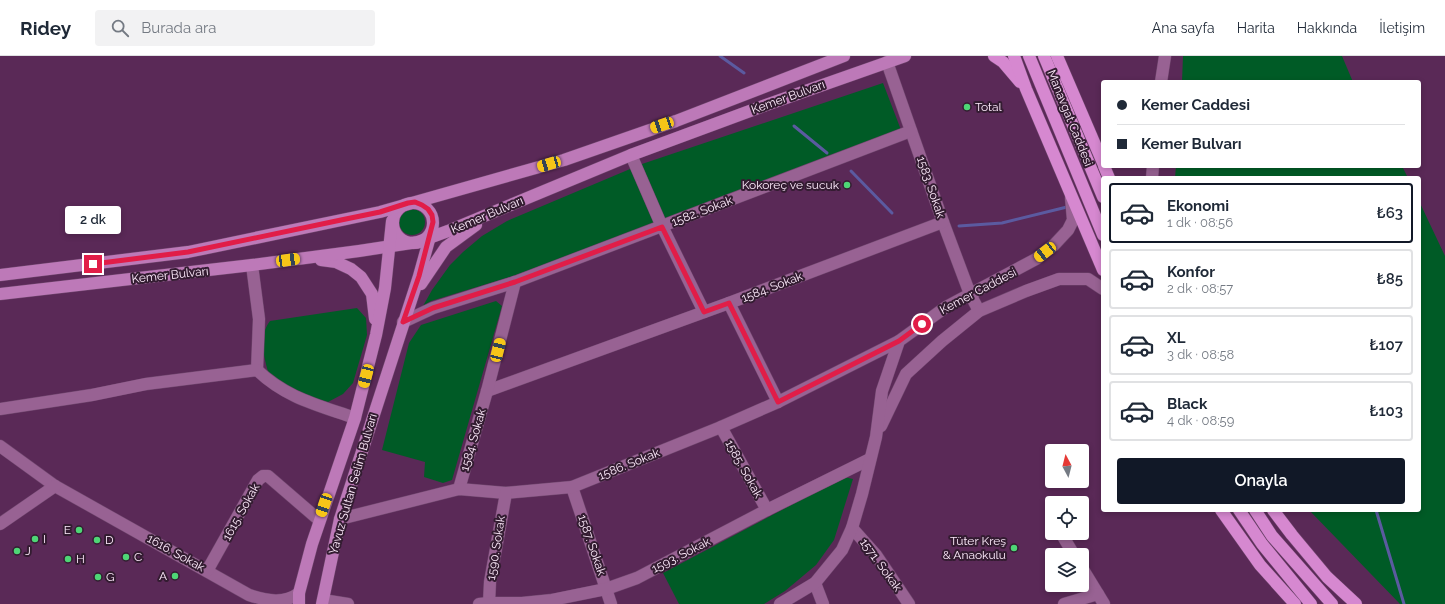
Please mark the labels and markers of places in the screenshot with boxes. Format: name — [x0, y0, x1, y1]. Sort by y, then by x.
place label: Total — [975, 100, 1003, 114]
marker: Total — [962, 102, 972, 112]
place label: Kokoreç ve sucuk — [742, 178, 840, 192]
marker: Kokoreç ve sucuk — [842, 180, 852, 190]
place label: E — [64, 523, 71, 537]
marker: E — [74, 525, 84, 535]
place label: I — [43, 532, 46, 546]
place label: D — [105, 533, 114, 547]
marker: I — [30, 534, 40, 544]
place label: Tüter Kreş & Anaokulu — [943, 534, 1006, 562]
marker: D — [92, 535, 102, 545]
marker: Tüter Kreş & Anaokulu — [1009, 543, 1019, 553]
place label: J — [25, 544, 31, 558]
marker: J — [12, 546, 22, 556]
place label: C — [134, 550, 142, 564]
place label: H — [76, 552, 85, 566]
marker: C — [121, 552, 131, 562]
marker: H — [63, 554, 73, 564]
place label: A — [159, 569, 167, 583]
place label: G — [106, 570, 115, 584]
marker: A — [170, 571, 180, 581]
marker: G — [93, 572, 103, 582]

